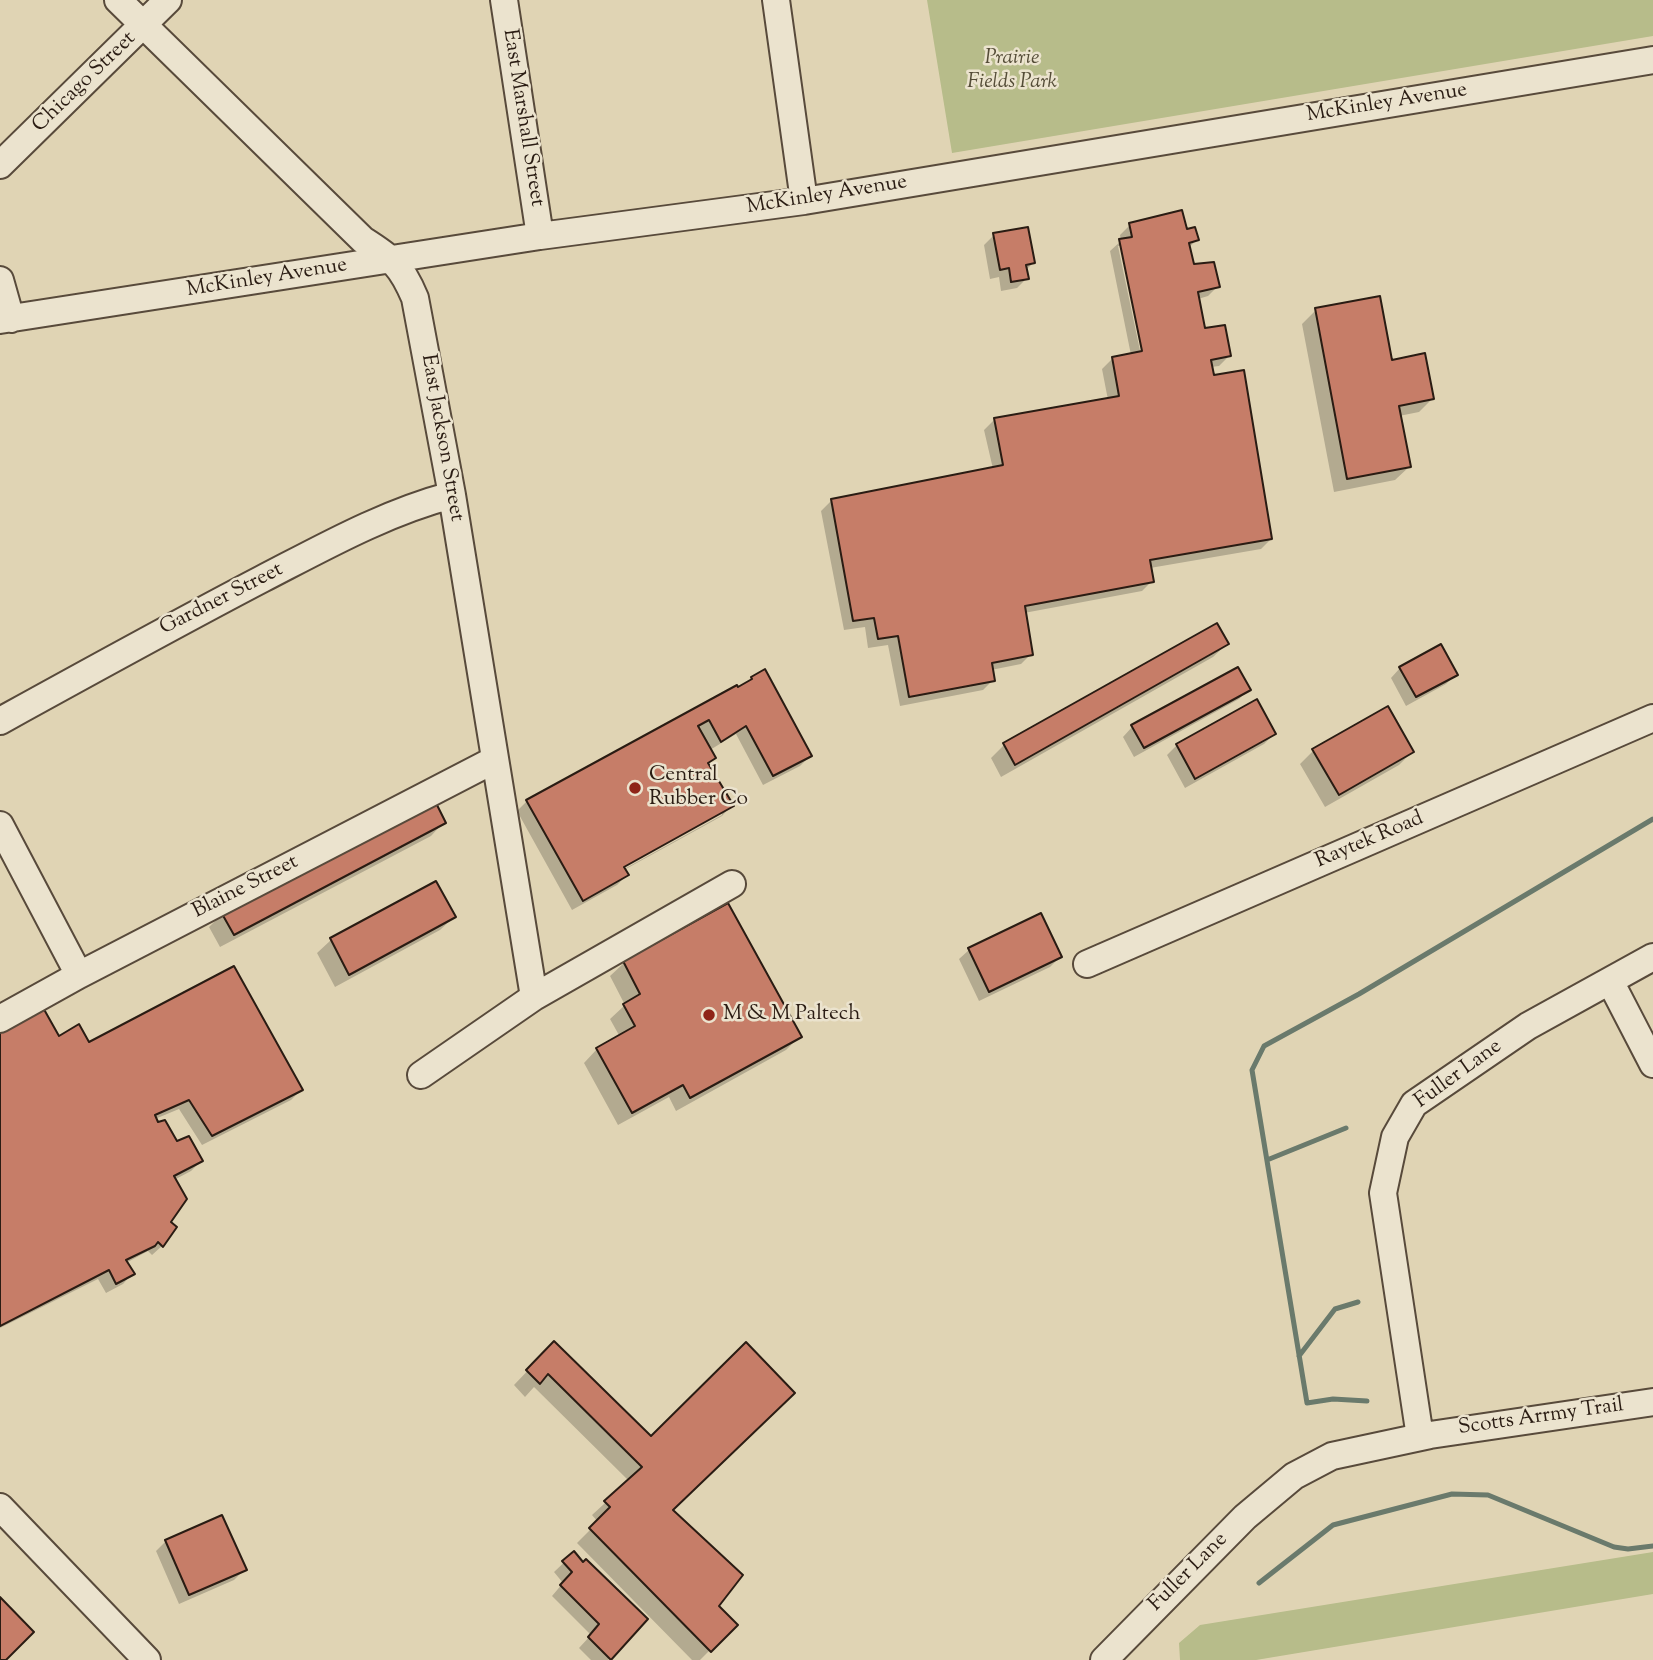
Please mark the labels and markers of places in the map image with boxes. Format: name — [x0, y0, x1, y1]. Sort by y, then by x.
place label: Central Rubber Co — [649, 763, 748, 813]
marker: Central Rubber Co — [627, 780, 643, 796]
place label: M & M Paltech — [723, 1002, 860, 1028]
marker: M & M Paltech — [701, 1007, 717, 1023]

